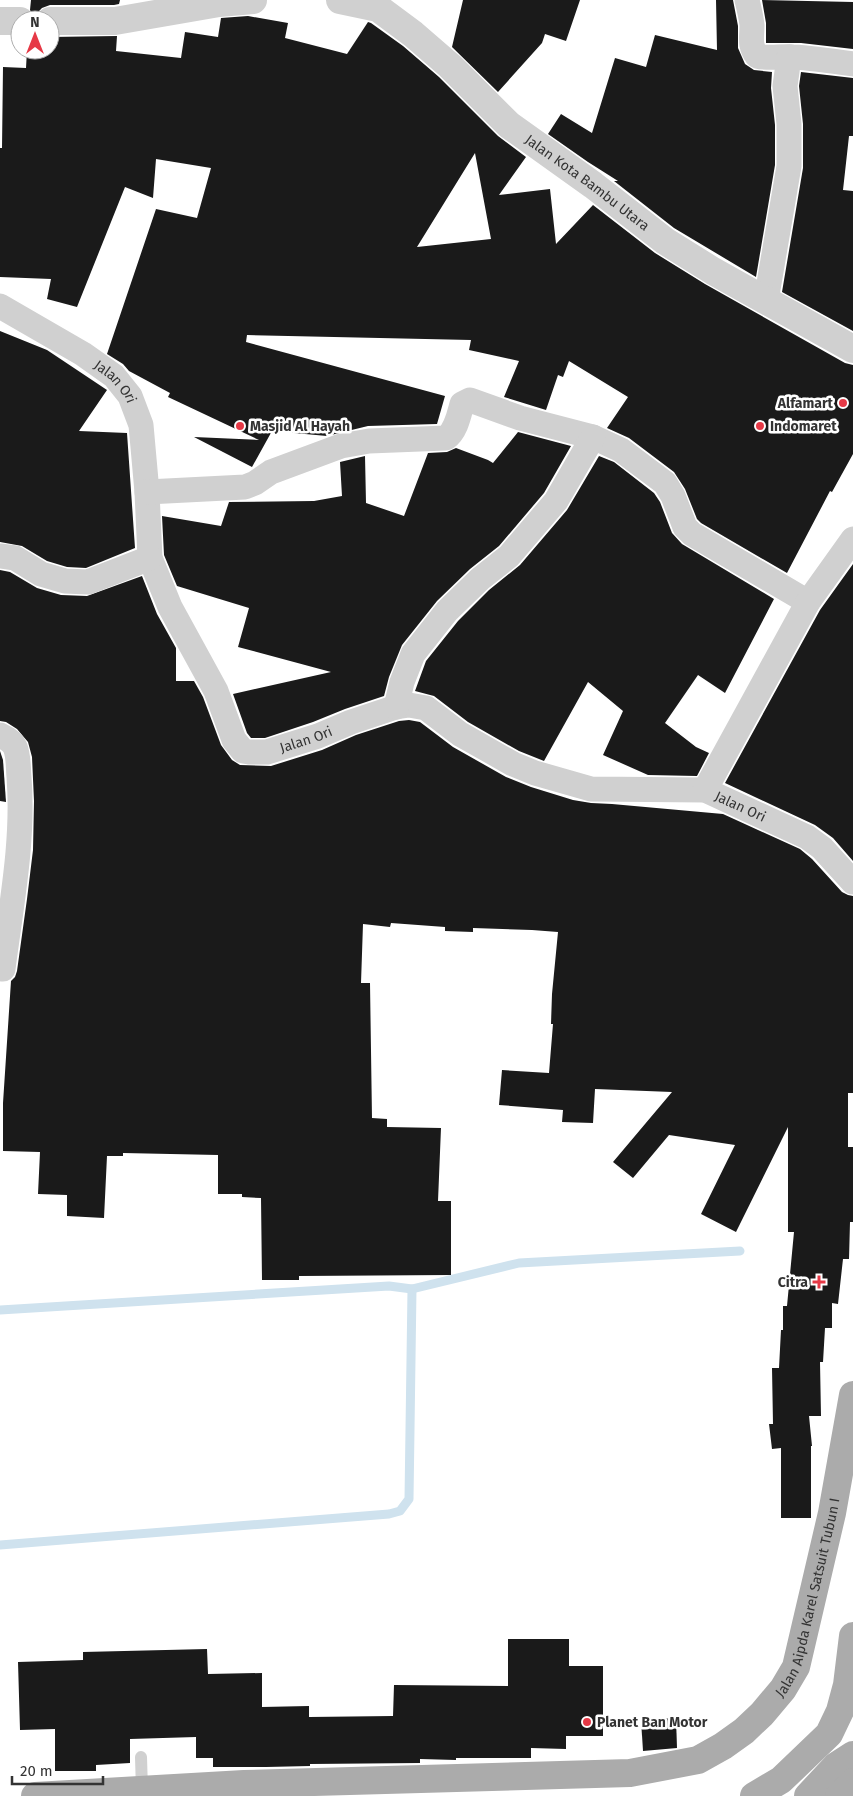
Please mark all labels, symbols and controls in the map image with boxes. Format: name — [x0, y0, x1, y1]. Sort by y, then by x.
north arrow — [10, 10, 60, 60]
text: N — [30, 14, 40, 31]
street label: Jalan Kota Bambu Utara — [522, 131, 653, 235]
street label: Jalan Ori — [91, 357, 140, 405]
place label: Alfamart — [777, 395, 834, 412]
marker: Alfamart — [837, 397, 849, 409]
place label: Masjid Al Hayah — [250, 418, 350, 435]
place label: Indomaret — [770, 418, 837, 435]
marker: Masjid Al Hayah — [234, 420, 246, 432]
marker: Indomaret — [754, 420, 766, 432]
street label: Jalan Ori — [278, 723, 335, 756]
street label: Jalan Ori — [712, 788, 769, 826]
place label: Citra — [778, 1274, 808, 1291]
marker: Citra — [812, 1275, 826, 1289]
street label: Jalan Aipda Karel Satsuit Tubun I — [772, 1497, 844, 1701]
place label: Planet Ban Motor — [597, 1714, 708, 1731]
marker: Planet Ban Motor — [581, 1716, 593, 1728]
scale bar — [12, 1754, 104, 1786]
text: 20 m — [20, 1762, 53, 1780]

